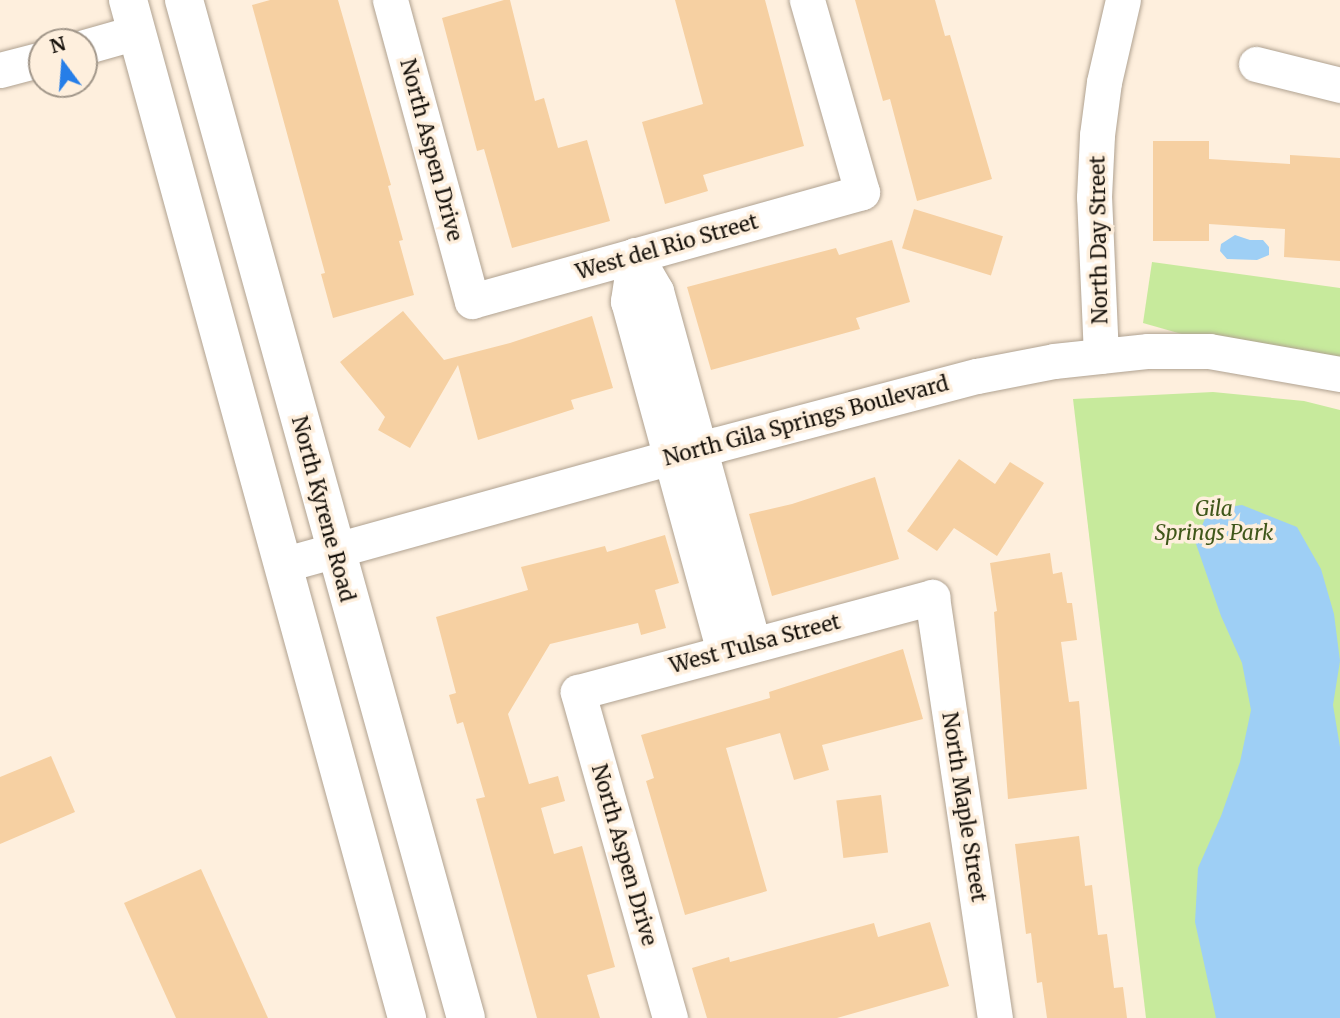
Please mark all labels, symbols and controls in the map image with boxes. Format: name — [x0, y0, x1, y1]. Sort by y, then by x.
north arrow — [28, 28, 98, 98]
text: N — [47, 31, 68, 58]
street label: North Aspen Drive — [395, 56, 467, 244]
street label: North Day Street — [1085, 155, 1113, 325]
street label: West del Rio Street — [573, 209, 761, 285]
street label: North Gila Springs Boulevard — [661, 371, 951, 471]
street label: North Kyrene Road — [286, 413, 360, 605]
park label: Gila Springs Park — [1155, 496, 1273, 546]
street label: West Tulsa Street — [667, 609, 843, 679]
street label: North Maple Street — [937, 710, 991, 904]
street label: North Aspen Drive — [586, 761, 662, 949]

